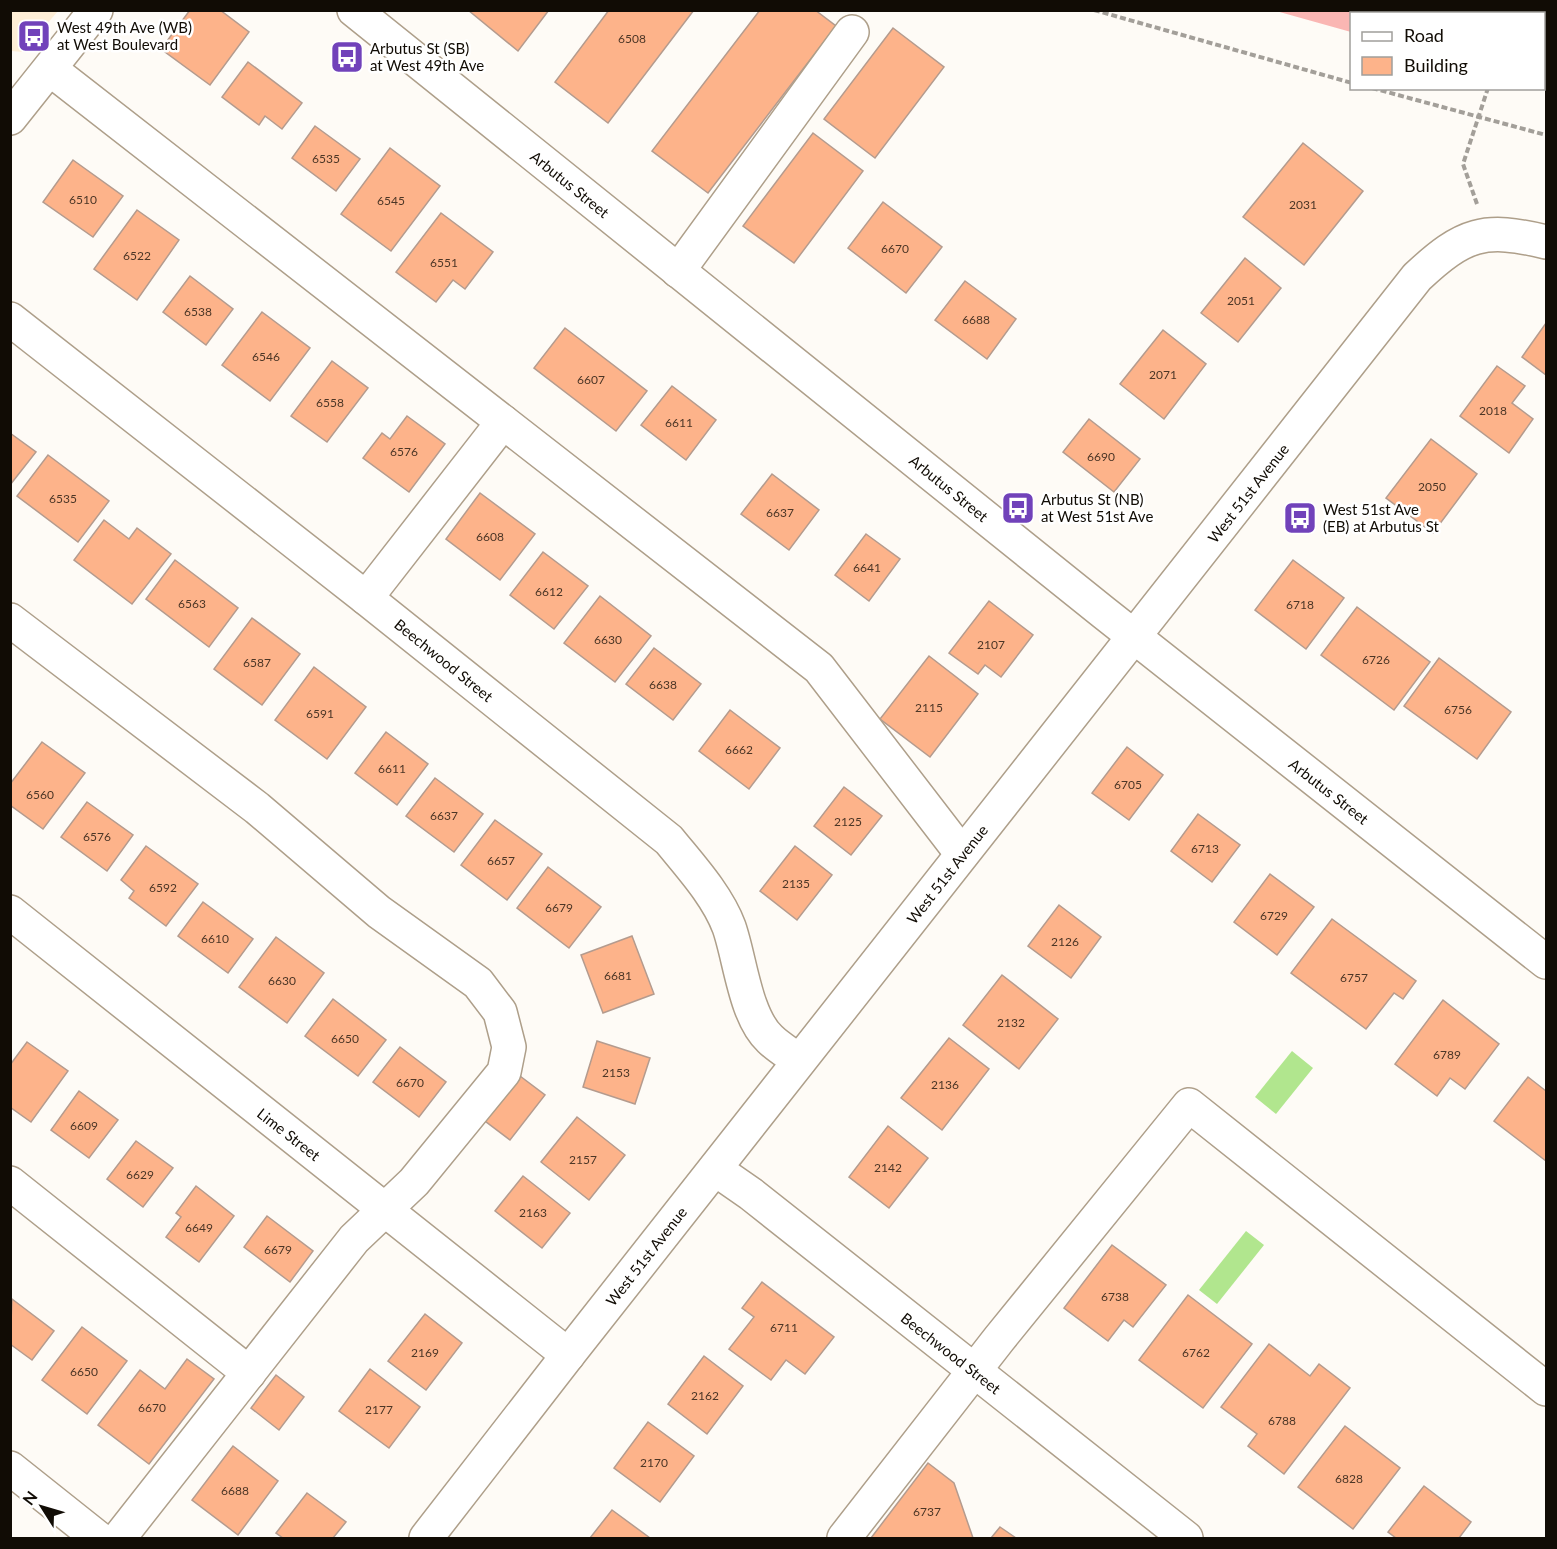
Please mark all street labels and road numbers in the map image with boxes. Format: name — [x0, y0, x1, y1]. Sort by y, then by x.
street label: Arbutus Street — [527, 147, 613, 222]
street label: West 51st Avenue — [1204, 440, 1292, 546]
street label: Arbutus Street — [906, 451, 992, 526]
street label: Beechwood Street — [391, 615, 497, 706]
street label: Arbutus Street — [1286, 754, 1373, 828]
street label: West 51st Avenue — [903, 821, 991, 927]
street label: Lime Street — [254, 1104, 325, 1165]
street label: West 51st Avenue — [602, 1203, 690, 1309]
street label: Beechwood Street — [898, 1309, 1005, 1398]

